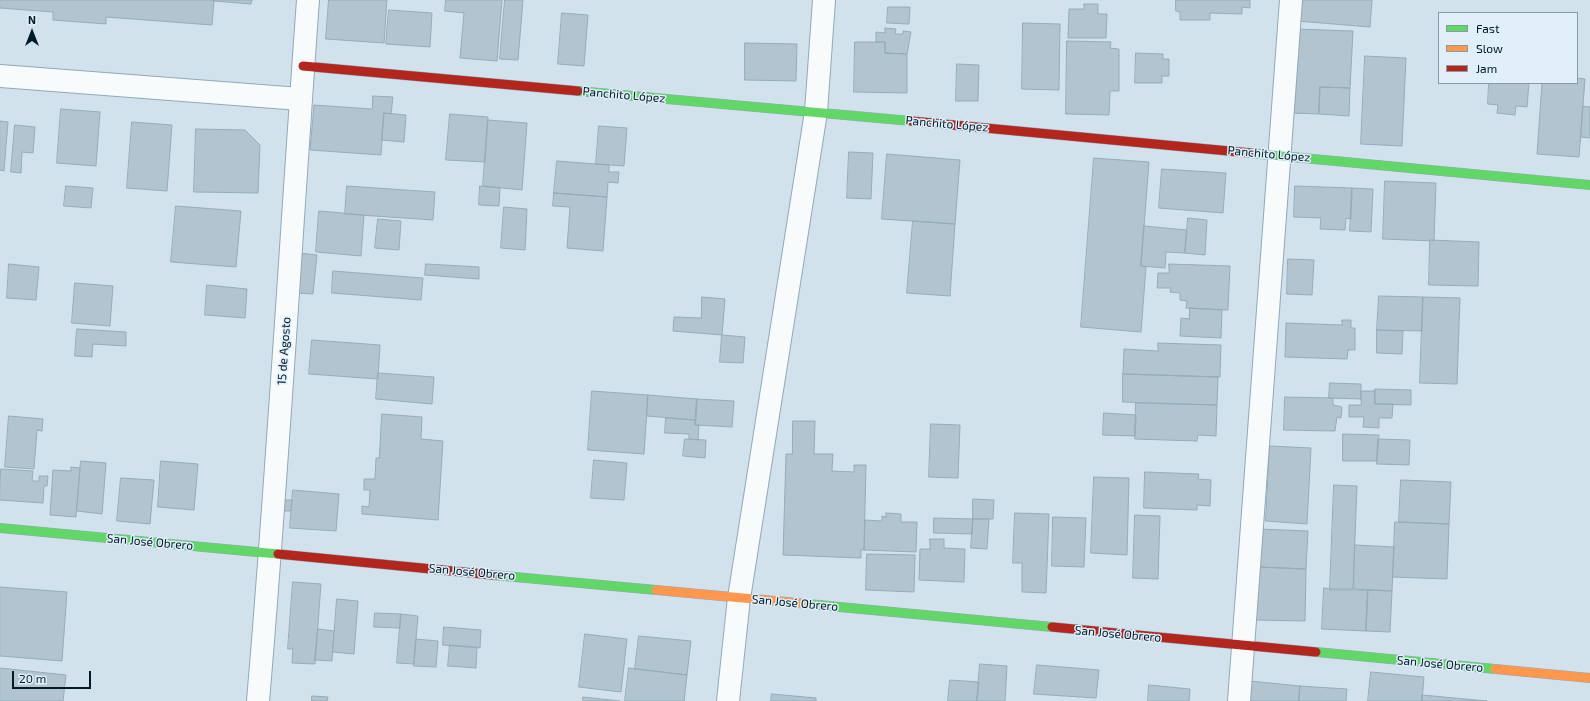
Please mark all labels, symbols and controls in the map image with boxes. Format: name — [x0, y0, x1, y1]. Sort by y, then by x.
north arrow — [12, 12, 52, 52]
legend — [1438, 12, 1578, 84]
text: N — [28, 13, 36, 26]
text: Fast — [1476, 21, 1499, 35]
text: Slow — [1476, 41, 1503, 55]
text: Jam — [1476, 61, 1497, 75]
street label: Panchito López — [582, 84, 666, 106]
street label: Panchito López — [905, 113, 989, 135]
street label: Panchito López — [1227, 143, 1311, 165]
street label: 15 de Agosto — [274, 316, 294, 386]
street label: San José Obrero — [106, 531, 194, 553]
street label: San José Obrero — [428, 561, 516, 583]
street label: San José Obrero — [751, 592, 839, 614]
street label: San José Obrero — [1074, 623, 1162, 645]
street label: San José Obrero — [1396, 653, 1484, 675]
scale bar — [14, 663, 93, 689]
text: 20 m — [19, 671, 46, 685]

